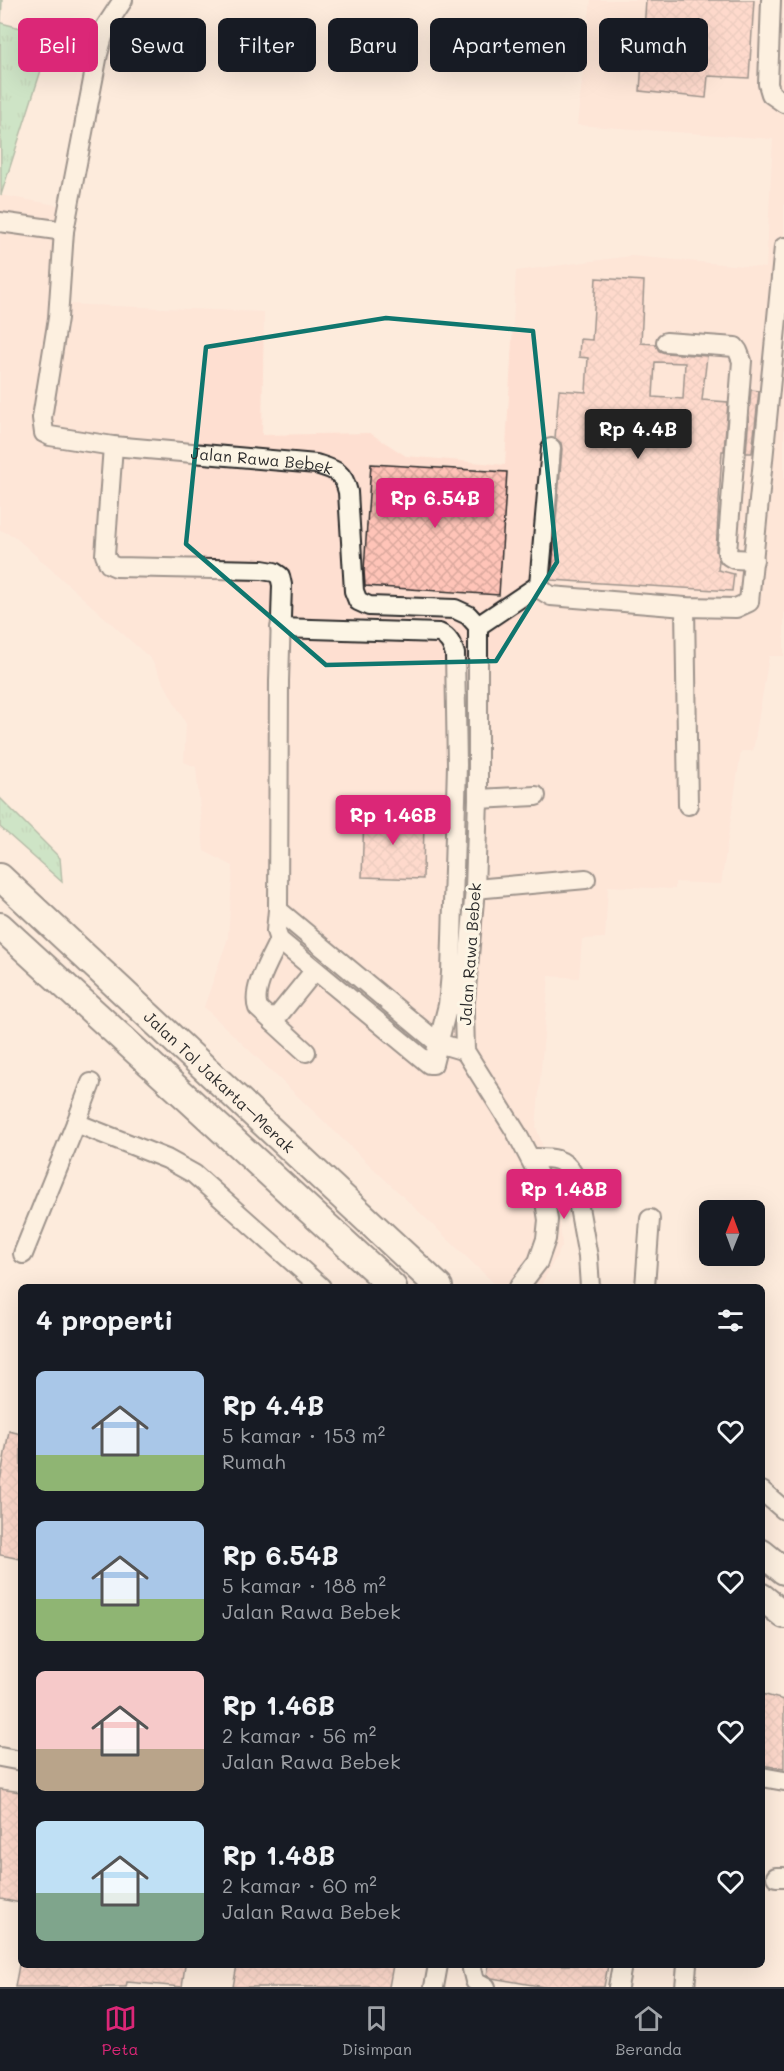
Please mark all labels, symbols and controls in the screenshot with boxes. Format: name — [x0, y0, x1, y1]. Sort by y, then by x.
chip: Beli — [18, 18, 98, 72]
chip: Sewa — [110, 18, 206, 72]
chip: Filter — [218, 18, 316, 72]
chip: Baru — [328, 18, 418, 72]
chip: Apartemen — [430, 18, 587, 72]
chip: Rumah — [599, 18, 708, 72]
pin: Rp 4.4B — [583, 409, 693, 460]
text: Rp 4.4B — [599, 415, 677, 441]
street label: Jalan Rawa Bebek — [190, 442, 336, 479]
pin: Rp 6.54B — [373, 478, 497, 529]
text: Rp 6.54B — [390, 484, 480, 510]
pin: Rp 1.46B — [331, 795, 455, 846]
text: Rp 1.46B — [350, 801, 436, 827]
street label: Jalan Rawa Bebek — [454, 882, 485, 1026]
street label: Jalan Tol Jakarta–Merak — [140, 1006, 299, 1157]
pin: Rp 1.48B — [502, 1169, 626, 1220]
text: Rp 1.48B — [520, 1175, 608, 1201]
north arrow — [699, 1200, 765, 1266]
map controls — [699, 1200, 765, 1266]
text: 4 properti — [36, 1303, 173, 1337]
icon: filters — [714, 1304, 747, 1337]
text: Rp 4.4B — [222, 1388, 324, 1422]
icon: home — [84, 1395, 156, 1467]
icon: heart — [714, 1415, 747, 1448]
text: 5 kamar · 153 m² — [222, 1422, 385, 1448]
text: Rumah — [222, 1448, 285, 1474]
text: Rp 6.54B — [222, 1538, 339, 1572]
icon: home — [84, 1545, 156, 1617]
icon: heart — [714, 1565, 747, 1598]
text: 5 kamar · 188 m² — [222, 1572, 386, 1598]
text: Jalan Rawa Bebek — [222, 1598, 401, 1624]
text: Rp 1.46B — [222, 1688, 335, 1722]
icon: home — [84, 1695, 156, 1767]
icon: heart — [714, 1715, 747, 1748]
text: 2 kamar · 56 m² — [222, 1722, 376, 1748]
text: Jalan Rawa Bebek — [222, 1748, 401, 1774]
text: Rp 1.48B — [222, 1838, 335, 1872]
icon: home — [84, 1845, 156, 1917]
icon: heart — [714, 1865, 747, 1898]
text: 2 kamar · 60 m² — [222, 1872, 377, 1898]
text: Jalan Rawa Bebek — [222, 1898, 401, 1924]
tab: Peta — [102, 2002, 138, 2059]
tab: Disimpan — [342, 2002, 412, 2059]
tab: Beranda — [615, 2002, 682, 2059]

